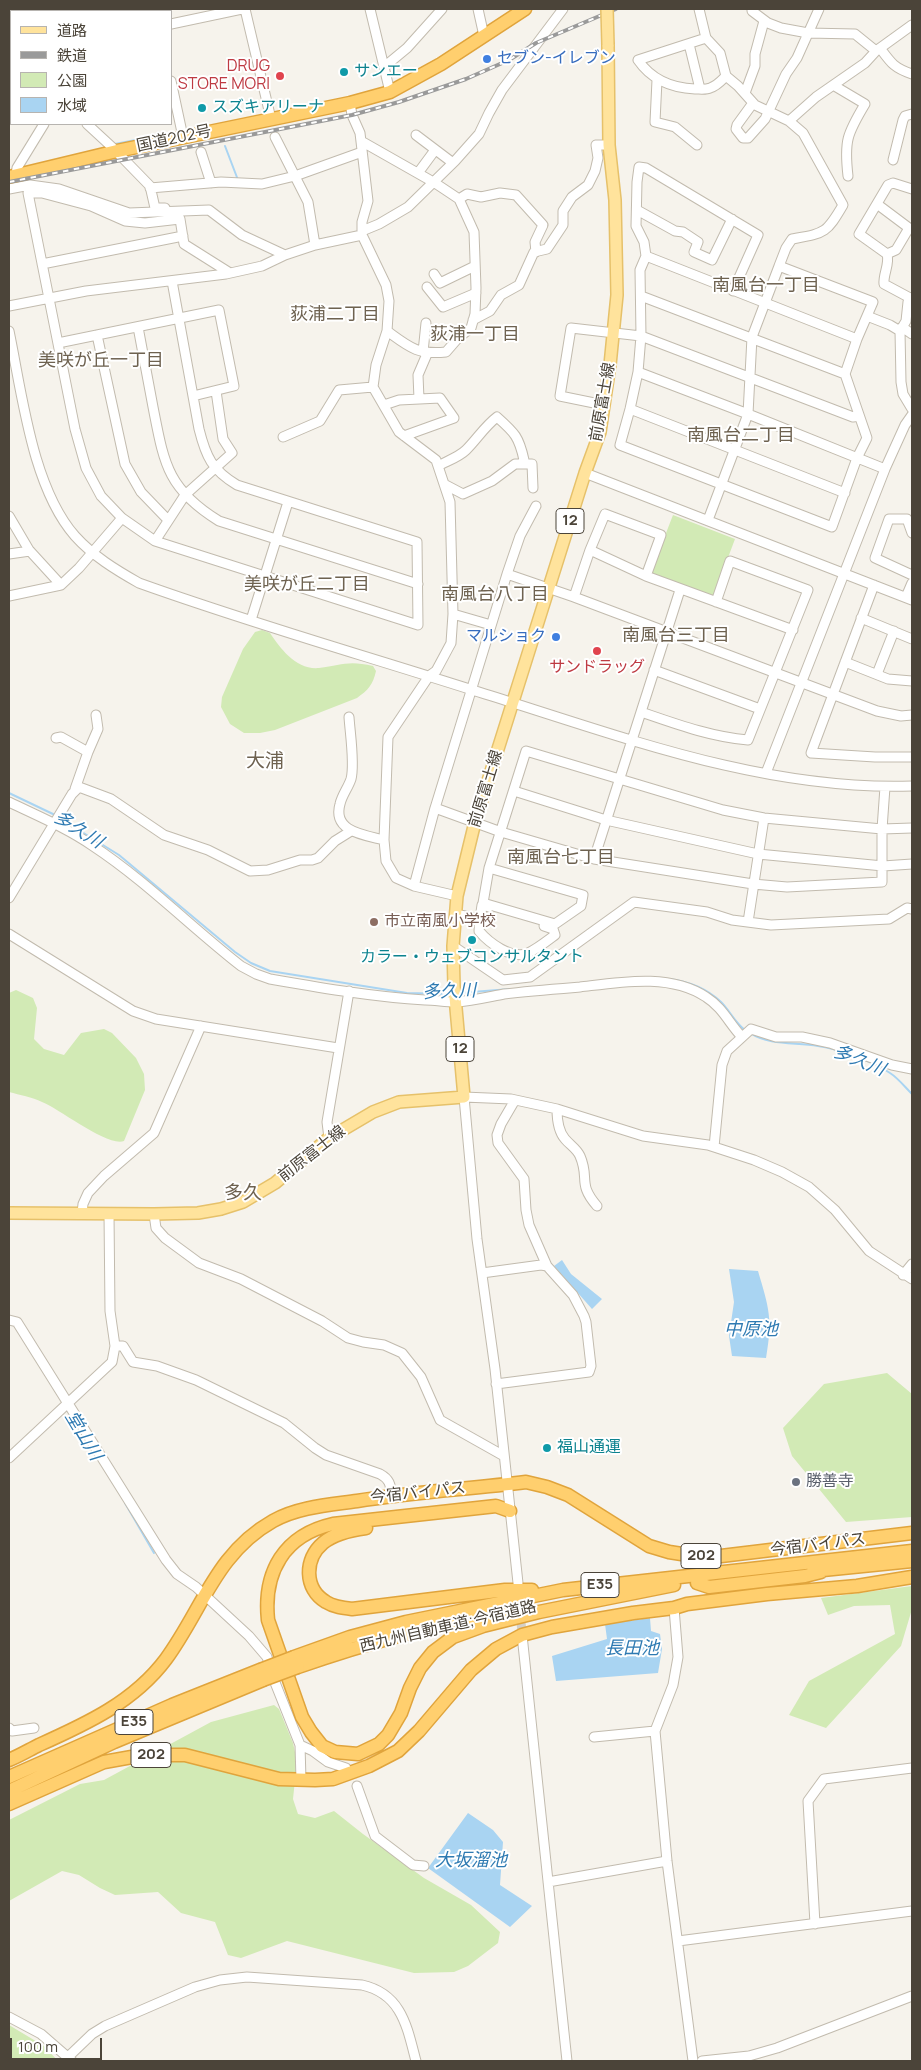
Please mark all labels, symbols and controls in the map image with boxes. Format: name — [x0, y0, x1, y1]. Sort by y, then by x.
legend — [10, 10, 172, 125]
text: 道路 — [57, 20, 87, 41]
text: 鉄道 — [57, 45, 87, 66]
place label: セブン-イレブン — [497, 49, 616, 69]
marker: セブン-イレブン — [481, 53, 493, 65]
place label: DRUG STORE MORI — [178, 57, 270, 95]
place label: サンエー — [354, 62, 418, 82]
marker: サンエー — [338, 66, 350, 78]
text: 公園 — [57, 70, 87, 91]
marker: DRUG STORE MORI — [274, 70, 286, 82]
text: 水域 — [57, 95, 87, 116]
place label: スズキアリーナ — [212, 98, 324, 118]
marker: スズキアリーナ — [196, 102, 208, 114]
street label: 国道202号 — [135, 122, 213, 156]
district label: 南風台一丁目 — [712, 275, 820, 297]
district label: 荻浦二丁目 — [290, 304, 380, 326]
district label: 荻浦一丁目 — [430, 324, 520, 346]
district label: 美咲が丘一丁目 — [38, 350, 164, 372]
street label: 前原富士線 — [587, 361, 619, 443]
district label: 南風台二丁目 — [687, 425, 795, 447]
road number: 12 — [556, 508, 584, 534]
district label: 美咲が丘二丁目 — [244, 574, 370, 596]
district label: 南風台八丁目 — [441, 584, 549, 606]
district label: 南風台三丁目 — [622, 625, 730, 647]
place label: マルショク — [466, 627, 546, 647]
marker: マルショク — [550, 631, 562, 643]
marker: サンドラッグ — [591, 645, 603, 657]
place label: サンドラッグ — [549, 658, 645, 678]
street label: 前原富士線 — [465, 748, 507, 830]
district label: 大浦 — [246, 751, 284, 773]
water label: 多久川 — [49, 807, 107, 853]
district label: 南風台七丁目 — [507, 847, 615, 869]
place label: 市立南風小学校 — [384, 912, 496, 932]
marker: 市立南風小学校 — [368, 916, 380, 928]
marker: カラー・ウェブコンサルタント — [466, 934, 478, 946]
place label: カラー・ウェブコンサルタント — [360, 948, 584, 968]
water label: 多久川 — [422, 980, 476, 1004]
road number: 12 — [446, 1036, 474, 1062]
water label: 多久川 — [830, 1041, 888, 1081]
street label: 前原富士線 — [275, 1122, 349, 1186]
district label: 多久 — [224, 1183, 262, 1205]
water label: 中原池 — [724, 1319, 778, 1341]
water label: 堂山川 — [60, 1407, 106, 1465]
place label: 福山通運 — [557, 1438, 621, 1458]
marker: 福山通運 — [541, 1442, 553, 1454]
place label: 勝善寺 — [806, 1472, 854, 1492]
marker: 勝善寺 — [790, 1476, 802, 1488]
street label: 今宿バイパス — [369, 1478, 467, 1508]
street label: 今宿バイパス — [769, 1530, 867, 1560]
road number: 202 — [681, 1544, 721, 1568]
road number: E35 — [581, 1572, 619, 1598]
street label: 西九州自動車道;今宿道路 — [358, 1597, 538, 1657]
water label: 長田池 — [605, 1638, 659, 1660]
road number: E35 — [115, 1710, 153, 1734]
road number: 202 — [131, 1742, 171, 1768]
water label: 大坂溜池 — [435, 1850, 507, 1872]
scale bar — [12, 2028, 105, 2060]
text: 100 m — [18, 2036, 58, 2057]

